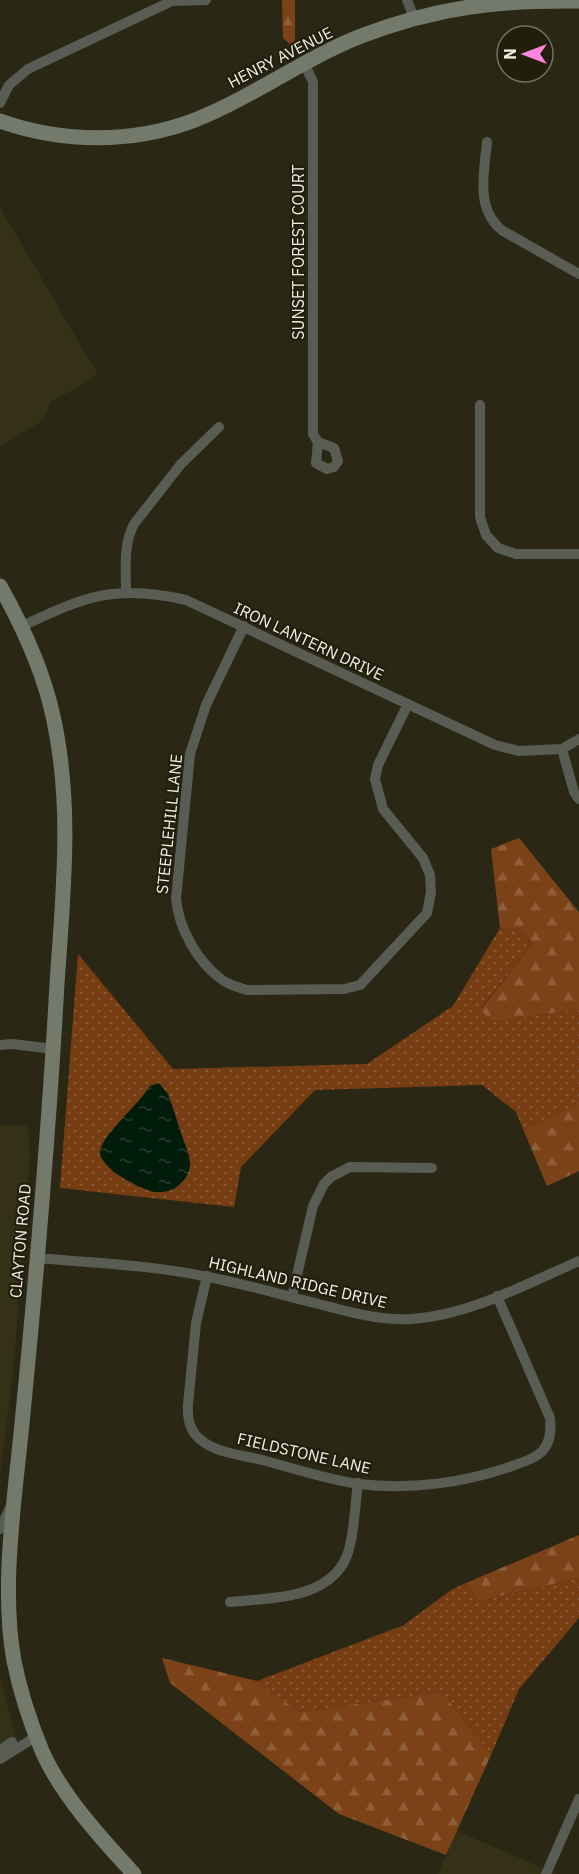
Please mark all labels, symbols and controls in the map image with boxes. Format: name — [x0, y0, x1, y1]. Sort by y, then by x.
street label: HENRY AVENUE — [224, 22, 336, 92]
north arrow — [495, 24, 555, 84]
text: N — [500, 48, 520, 60]
street label: SUNSET FOREST COURT — [288, 164, 308, 340]
street label: IRON LANTERN DRIVE — [231, 597, 387, 685]
street label: STEEPLEHILL LANE — [152, 753, 186, 895]
street label: CLAYTON ROAD — [5, 1183, 35, 1299]
street label: HIGHLAND RIDGE DRIVE — [207, 1252, 389, 1312]
street label: FIELDSTONE LANE — [235, 1428, 373, 1478]

